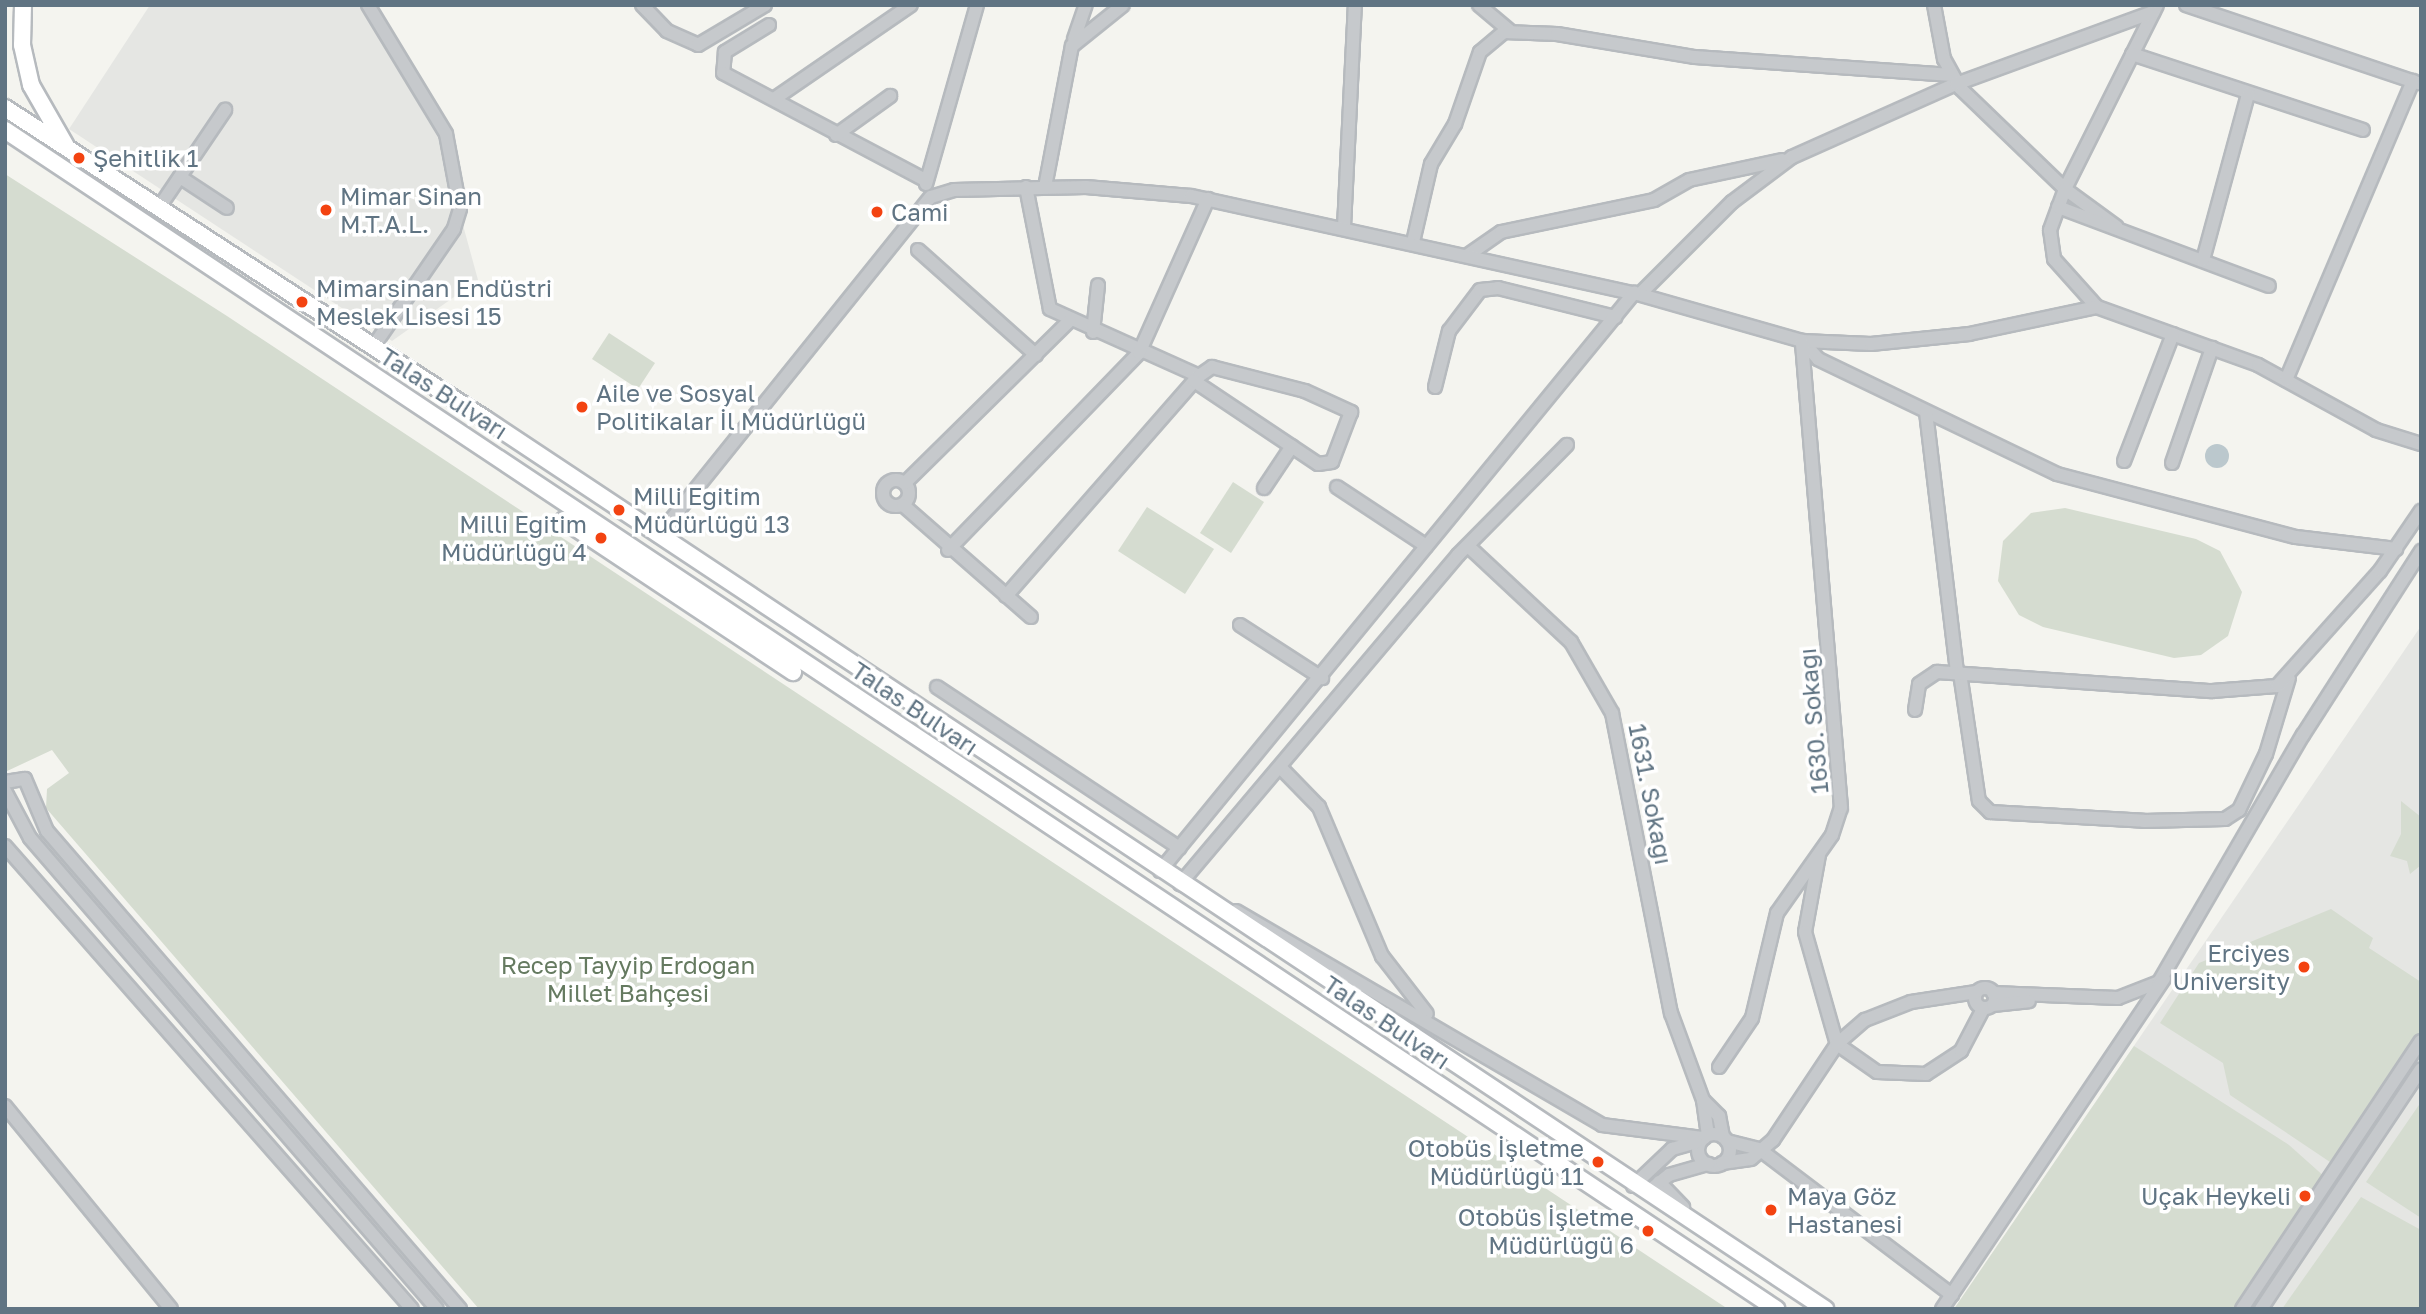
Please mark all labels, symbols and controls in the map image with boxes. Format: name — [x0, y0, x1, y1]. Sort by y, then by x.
place label: Şehitlik 1 — [93, 144, 198, 172]
marker: Şehitlik 1 — [71, 150, 87, 166]
place label: Mimar Sinan M.T.A.L. — [340, 182, 482, 238]
place label: Cami — [891, 198, 949, 226]
marker: Mimar Sinan M.T.A.L. — [318, 202, 334, 218]
marker: Cami — [869, 204, 885, 220]
place label: Mimarsinan Endüstri Meslek Lisesi 15 — [316, 274, 552, 330]
marker: Mimarsinan Endüstri Meslek Lisesi 15 — [294, 294, 310, 310]
street label: Talas Bulvarı — [375, 341, 513, 445]
place label: Aile ve Sosyal Politikalar İl Müdürlüğü — [596, 379, 866, 435]
marker: Aile ve Sosyal Politikalar İl Müdürlüğü — [574, 399, 590, 415]
place label: Milli Eğitim Müdürlüğü 13 — [633, 482, 790, 538]
marker: Milli Eğitim Müdürlüğü 13 — [611, 502, 627, 518]
place label: Milli Eğitim Müdürlüğü 4 — [441, 510, 587, 566]
marker: Milli Eğitim Müdürlüğü 4 — [593, 530, 609, 546]
street label: 1630. Sokağı — [1792, 647, 1834, 795]
street label: Talas Bulvarı — [846, 655, 984, 761]
street label: 1631. Sokağı — [1623, 721, 1679, 867]
place label: Erciyes University — [2172, 939, 2290, 995]
park label: Recep Tayyip Erdoğan Millet Bahçesi — [501, 951, 755, 1007]
marker: Erciyes University — [2296, 959, 2312, 975]
street label: Talas Bulvarı — [1318, 969, 1456, 1075]
place label: Otobüs İşletme Müdürlüğü 11 — [1408, 1134, 1584, 1190]
marker: Otobüs İşletme Müdürlüğü 11 — [1590, 1154, 1606, 1170]
place label: Maya Göz Hastanesi — [1787, 1182, 1903, 1238]
place label: Uçak Heykeli — [2141, 1182, 2291, 1210]
marker: Uçak Heykeli — [2297, 1188, 2313, 1204]
marker: Maya Göz Hastanesi — [1761, 1200, 1781, 1220]
place label: Otobüs İşletme Müdürlüğü 6 — [1458, 1203, 1634, 1259]
marker: Otobüs İşletme Müdürlüğü 6 — [1640, 1223, 1656, 1239]

